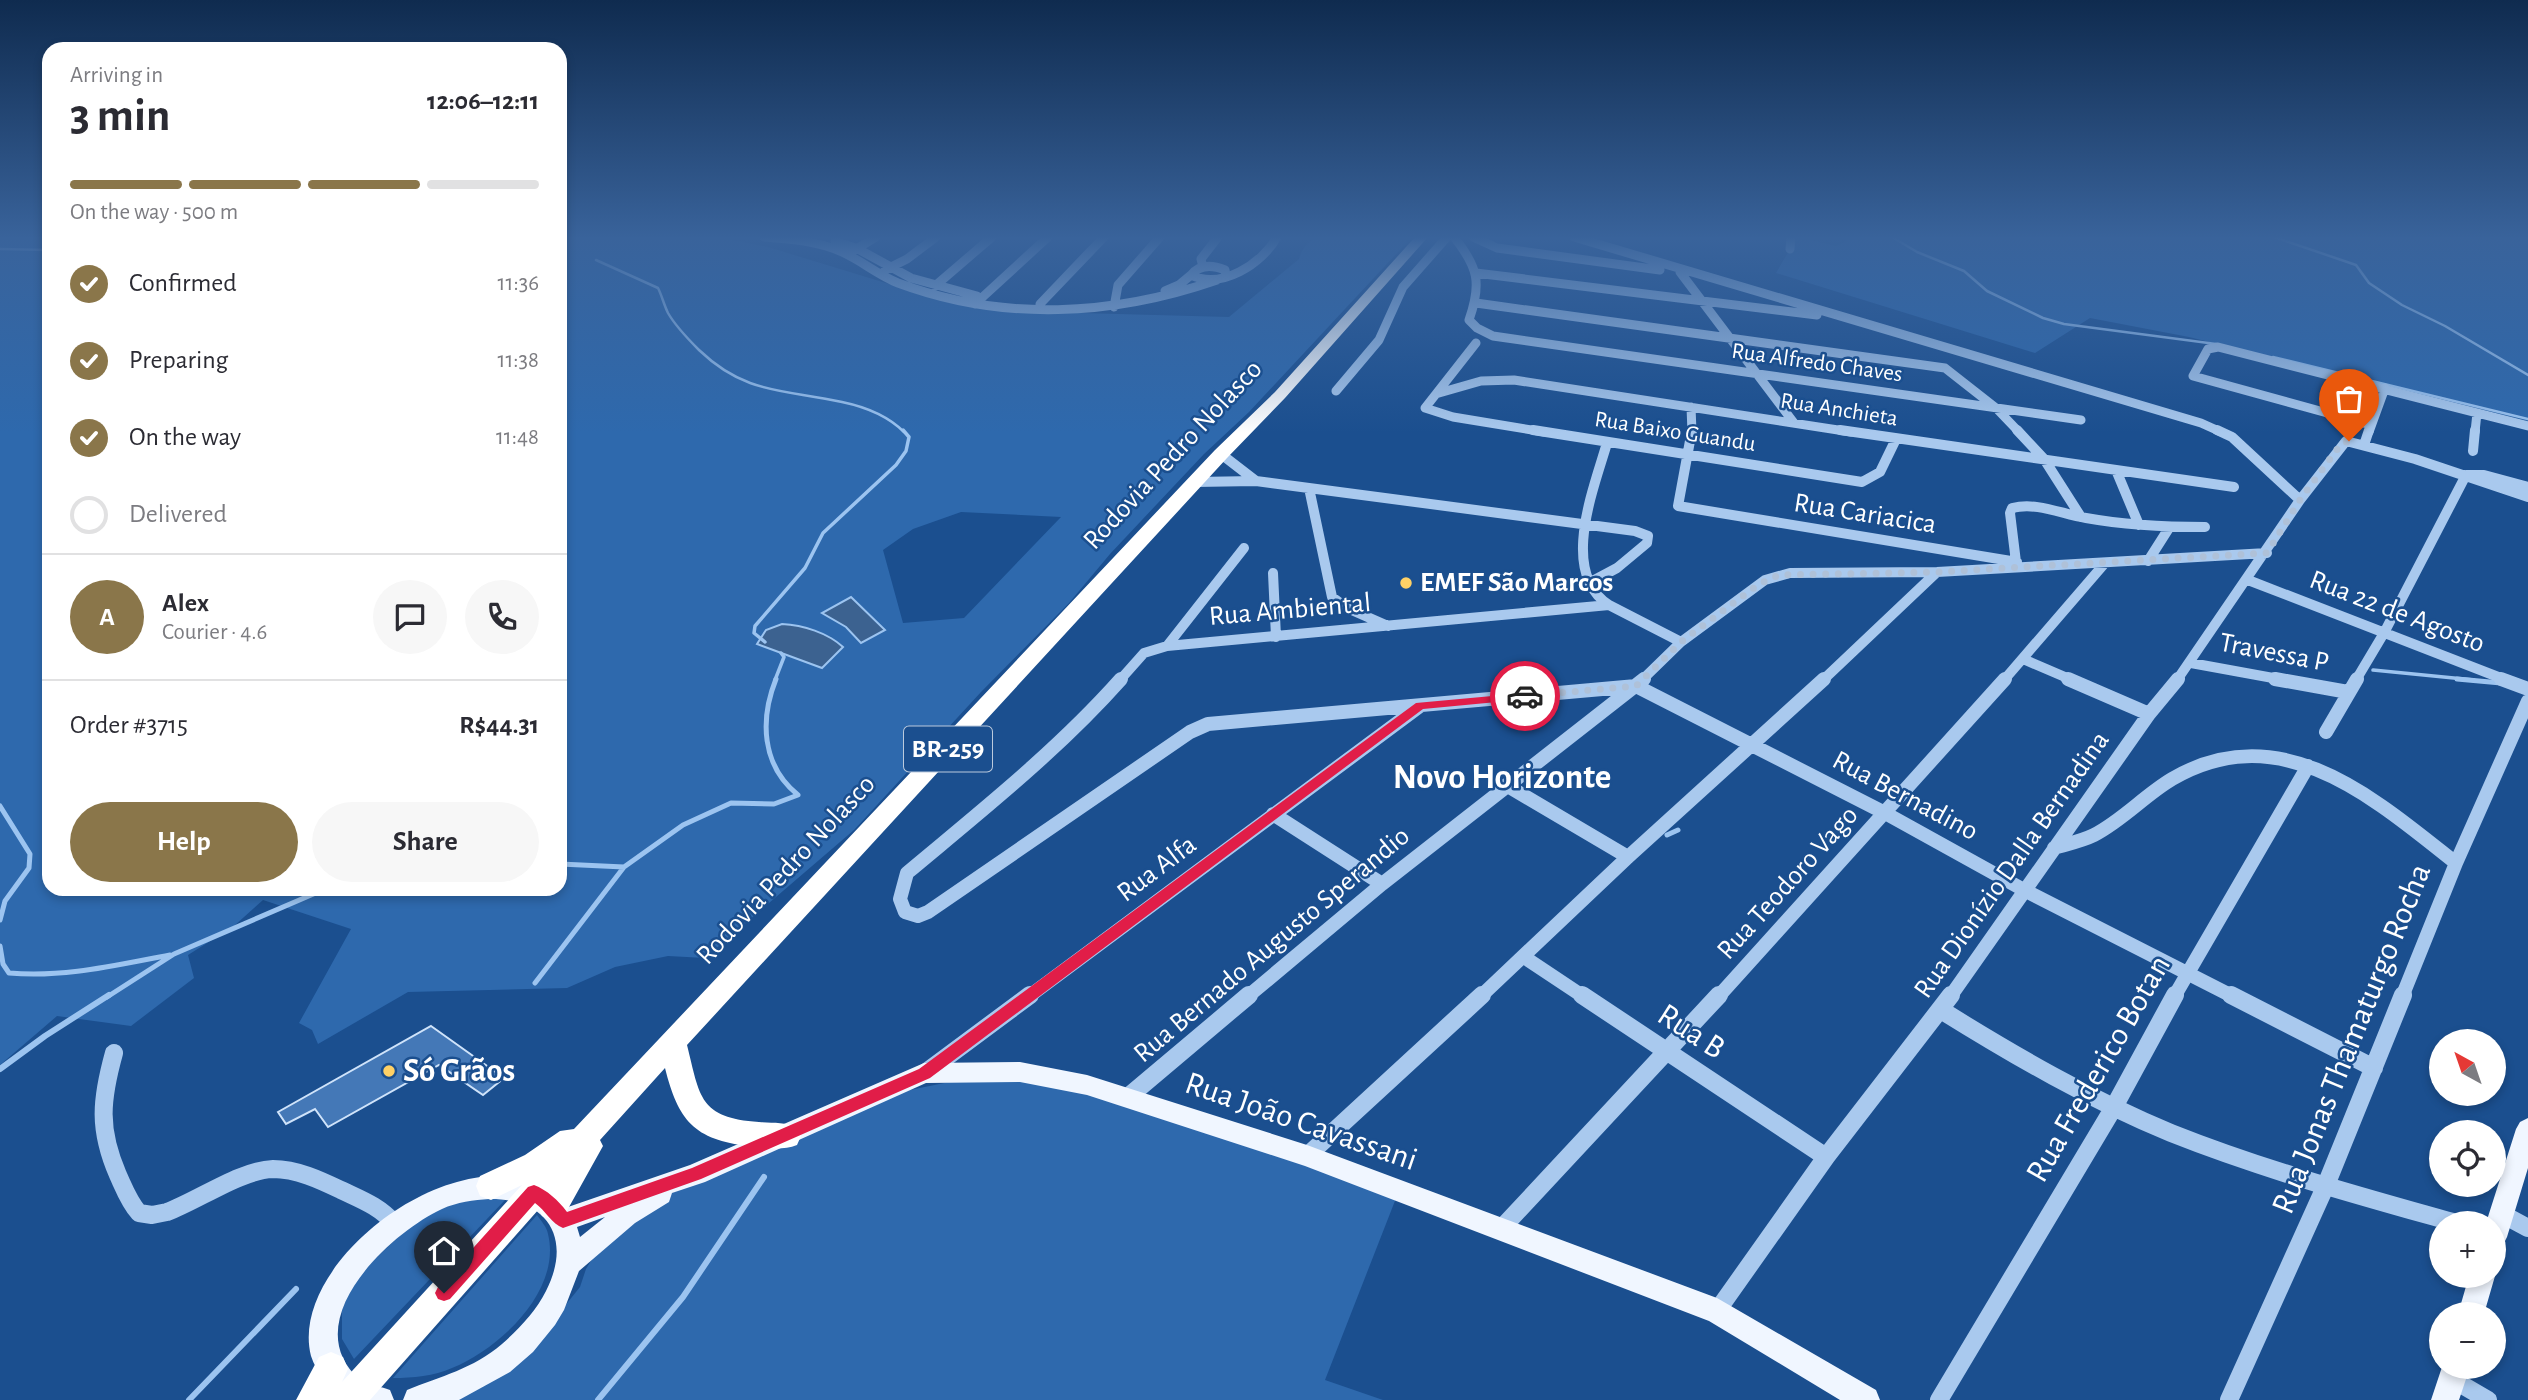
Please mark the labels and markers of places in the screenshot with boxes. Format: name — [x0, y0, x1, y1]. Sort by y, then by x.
pin — [2319, 369, 2379, 441]
place label: EMEF São Marcos — [1420, 569, 1613, 597]
marker: EMEF São Marcos — [1398, 575, 1414, 591]
place label: Só Grãos — [403, 1055, 515, 1088]
marker: Só Grãos — [381, 1063, 397, 1079]
pin — [414, 1221, 474, 1293]

